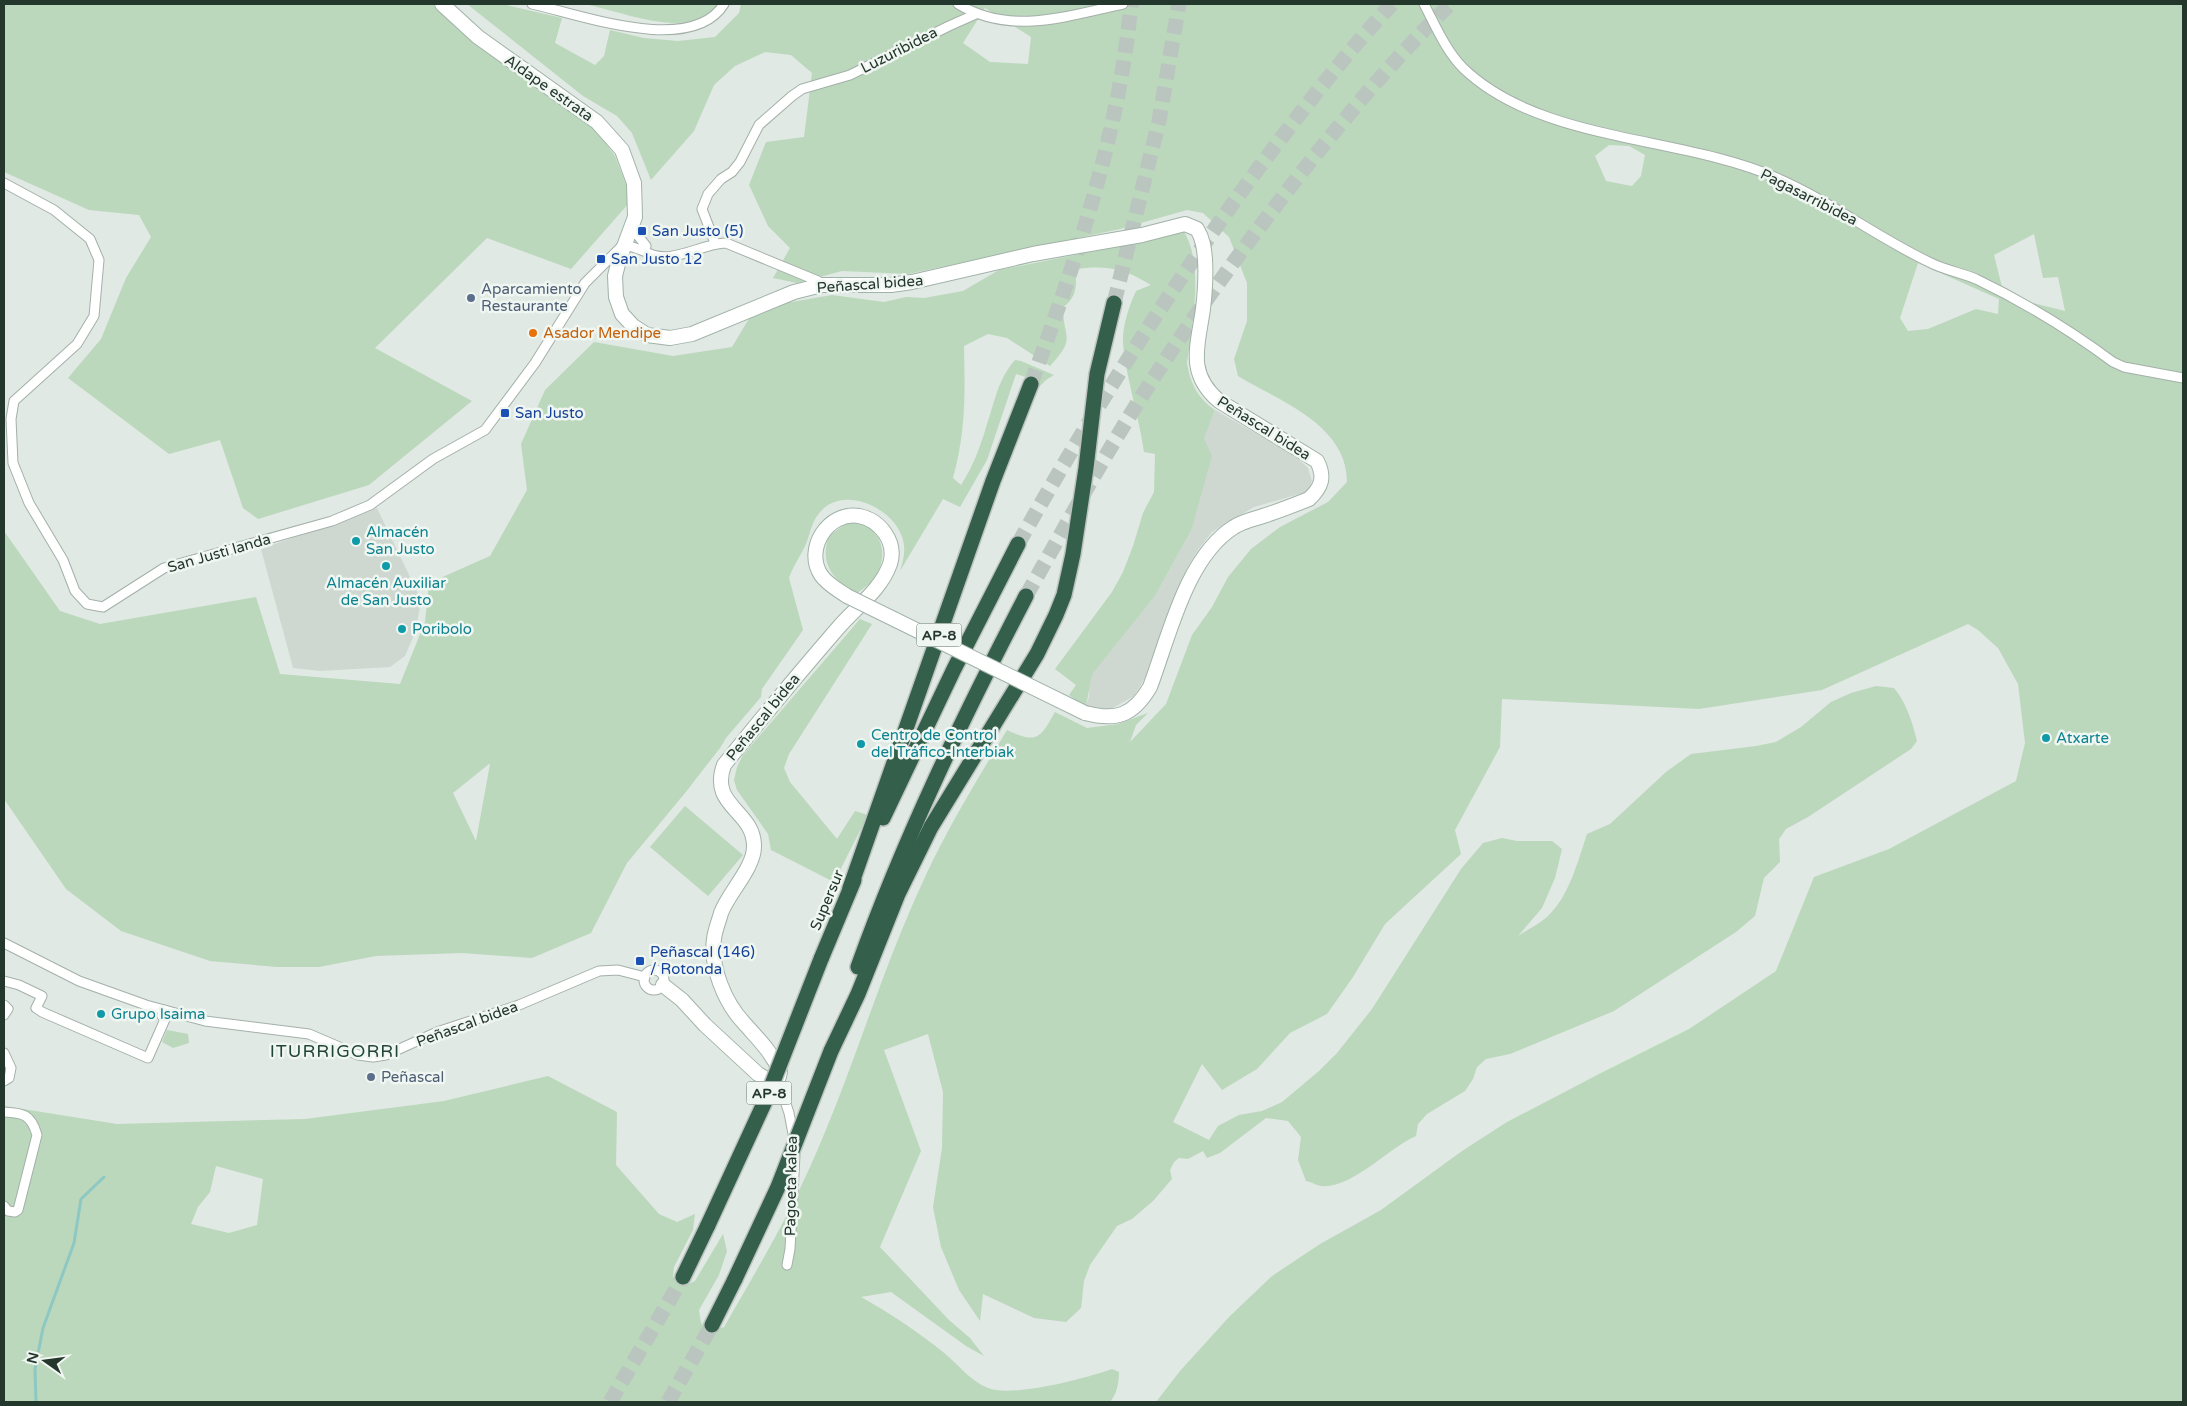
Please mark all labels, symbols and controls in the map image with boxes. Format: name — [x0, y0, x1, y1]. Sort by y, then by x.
street label: Luzuribidea — [858, 23, 940, 77]
street label: Aldape estrata — [501, 51, 597, 125]
street label: Pagasarribidea — [1757, 165, 1861, 229]
place label: San Justo (5) — [652, 222, 743, 240]
marker: San Justo (5) — [636, 225, 648, 237]
place label: San Justo 12 — [611, 250, 702, 268]
marker: San Justo 12 — [595, 253, 607, 265]
street label: Peñascal bidea — [816, 271, 924, 297]
place label: Aparcamiento Restaurante — [481, 280, 582, 315]
marker: Aparcamiento Restaurante — [465, 292, 477, 304]
place label: Asador Mendipe — [543, 324, 661, 342]
marker: Asador Mendipe — [527, 327, 539, 339]
street label: Peñascal bidea — [1214, 392, 1314, 464]
place label: San Justo — [515, 404, 584, 422]
marker: San Justo — [499, 407, 511, 419]
place label: Almacén San Justo — [366, 523, 435, 558]
street label: San Justi landa — [165, 530, 273, 576]
marker: Almacén San Justo — [350, 535, 362, 547]
marker: Almacén Auxiliar de San Justo — [380, 560, 392, 572]
place label: Almacén Auxiliar de San Justo — [326, 574, 446, 609]
place label: Poribolo — [412, 620, 472, 638]
marker: Poribolo — [396, 623, 408, 635]
road number: AP-8 — [916, 624, 962, 646]
street label: Peñascal bidea — [722, 670, 804, 764]
place label: Centro de Control del Tráfico-Interbiak — [871, 726, 1014, 761]
place label: Atxarte — [2056, 729, 2109, 747]
marker: Atxarte — [2040, 732, 2052, 744]
marker: Centro de Control del Tráfico-Interbiak — [855, 738, 867, 750]
street label: Supersur — [806, 867, 848, 933]
place label: Peñascal (146) / Rotonda — [650, 943, 755, 978]
marker: Peñascal (146) / Rotonda — [634, 955, 646, 967]
street label: Peñascal bidea — [414, 997, 520, 1051]
place label: Grupo Isaima — [111, 1005, 205, 1023]
marker: Grupo Isaima — [95, 1008, 107, 1020]
district label: ITURRIGORRI — [270, 1040, 400, 1062]
place label: Peñascal — [381, 1068, 444, 1086]
marker: Peñascal — [365, 1071, 377, 1083]
road number: AP-8 — [746, 1082, 792, 1104]
street label: Pagoeta kalea — [781, 1136, 801, 1236]
north arrow — [20, 1336, 70, 1386]
text: N — [23, 1350, 42, 1365]

